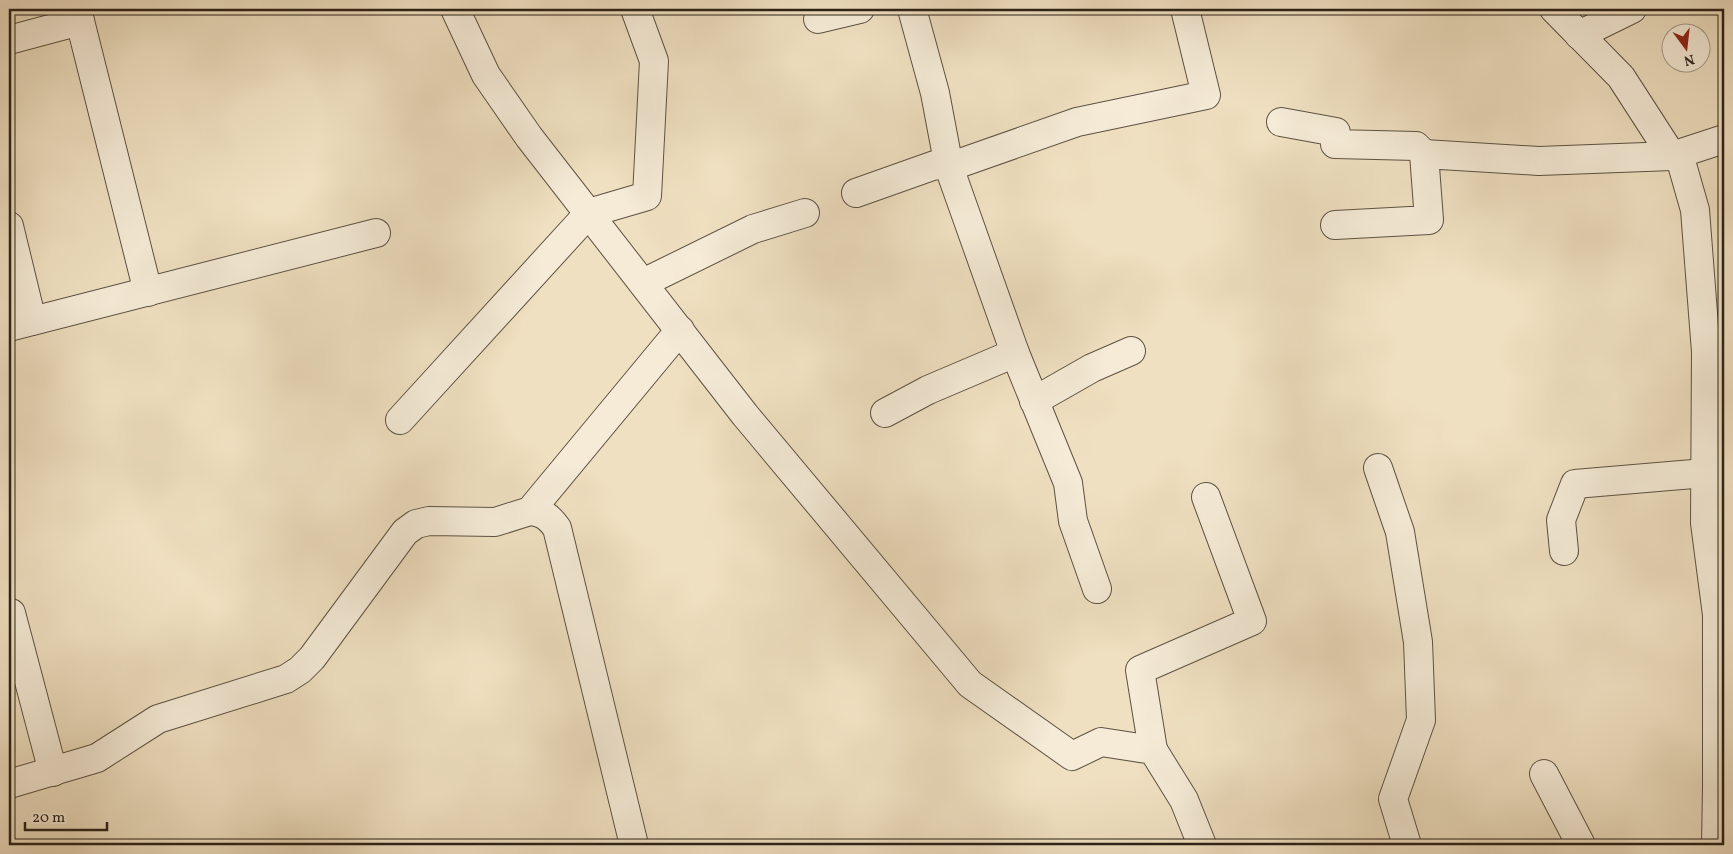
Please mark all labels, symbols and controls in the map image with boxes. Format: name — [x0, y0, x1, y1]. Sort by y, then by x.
north arrow — [1660, 22, 1710, 72]
text: N — [1682, 49, 1696, 70]
scale bar — [25, 799, 108, 831]
text: 20 m — [32, 808, 65, 829]

